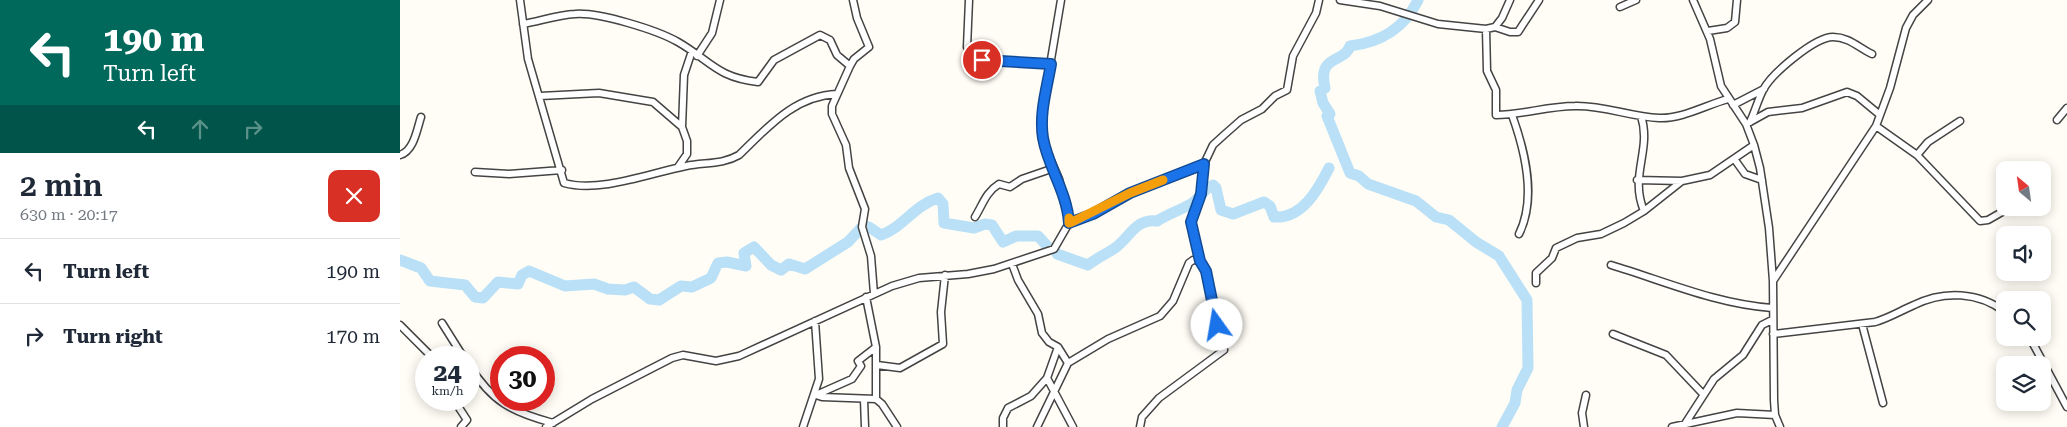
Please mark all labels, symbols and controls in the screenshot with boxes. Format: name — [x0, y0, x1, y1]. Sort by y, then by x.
text: 190 m — [103, 19, 204, 60]
icon: left — [20, 20, 85, 85]
pin — [961, 39, 1003, 81]
icon: arrive — [968, 46, 996, 74]
text: Turn left — [103, 61, 196, 86]
icon: left — [133, 115, 161, 143]
icon: ahead — [186, 115, 214, 143]
icon: right — [239, 115, 267, 143]
north arrow — [1996, 161, 2051, 216]
map controls — [1996, 161, 2051, 411]
text: 2 min — [20, 168, 103, 203]
button: close — [328, 170, 380, 222]
text: 630 m · 20:17 — [20, 205, 118, 224]
button: sound — [1996, 226, 2051, 281]
icon: left — [20, 257, 48, 285]
text: Turn left — [63, 260, 149, 283]
text: 190 m — [326, 260, 380, 283]
button: search — [1996, 291, 2051, 346]
position arrow — [1190, 298, 1242, 350]
icon: right — [20, 322, 48, 350]
text: Turn right — [63, 325, 163, 348]
text: 170 m — [326, 325, 380, 348]
speed limit sign: 30 — [490, 346, 555, 411]
button: layers — [1996, 356, 2051, 411]
text: 24 — [433, 358, 462, 387]
text: km/h — [431, 384, 464, 398]

